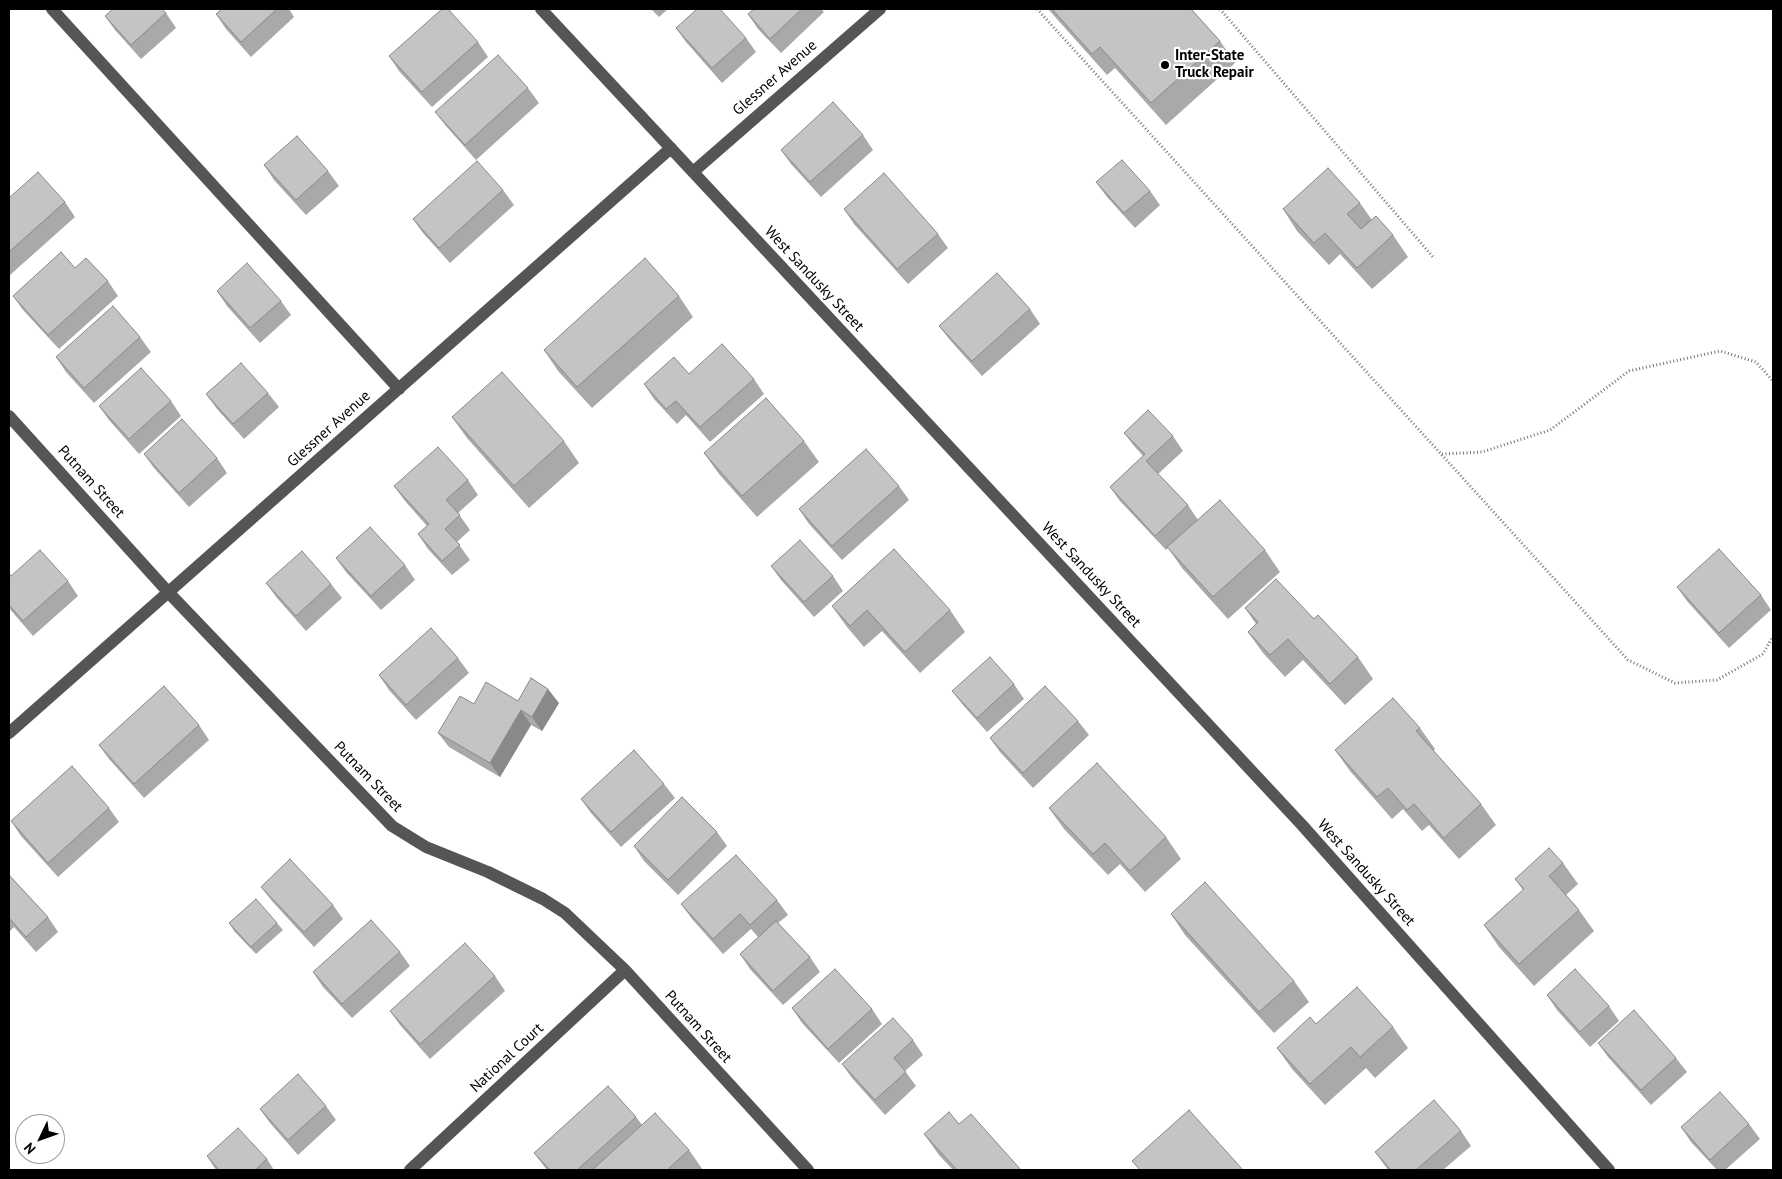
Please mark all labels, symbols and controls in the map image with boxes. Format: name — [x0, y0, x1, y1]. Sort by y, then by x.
street label: Glessner Avenue — [729, 37, 821, 119]
place label: Inter-State Truck Repair — [1175, 47, 1254, 82]
marker: Inter-State Truck Repair — [1159, 59, 1171, 71]
street label: West Sandusky Street — [761, 223, 867, 335]
street label: Glessner Avenue — [284, 387, 374, 471]
street label: Putnam Street — [54, 442, 128, 522]
street label: West Sandusky Street — [1038, 519, 1144, 631]
street label: Putnam Street — [330, 738, 406, 816]
street label: West Sandusky Street — [1313, 816, 1419, 930]
street label: Putnam Street — [661, 987, 735, 1067]
street label: National Court — [467, 1020, 547, 1096]
north arrow — [15, 1114, 65, 1164]
text: N — [20, 1139, 39, 1158]

